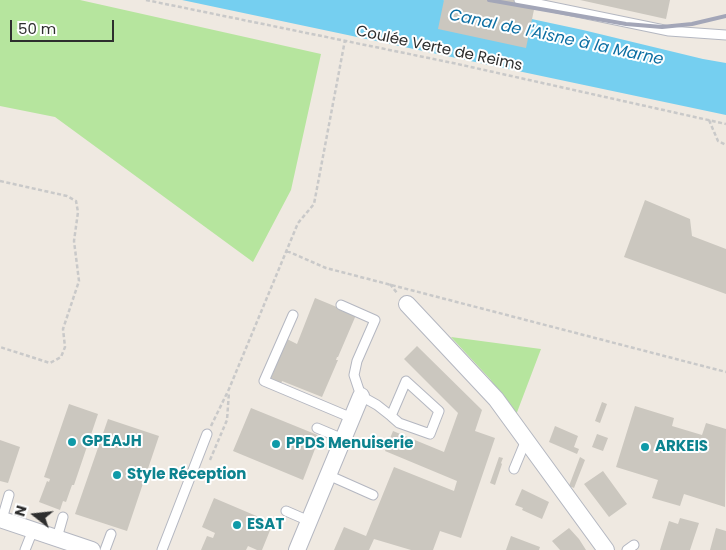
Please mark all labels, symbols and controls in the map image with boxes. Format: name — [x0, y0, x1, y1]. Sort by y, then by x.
water label: Canal de l'Aisne à la Marne — [447, 6, 665, 70]
scale bar — [12, 10, 116, 42]
text: 50 m — [18, 18, 56, 39]
street label: Coulée Verte de Reims — [354, 23, 524, 75]
place label: GPEAJH — [82, 433, 142, 451]
place label: PPDS Menuiserie — [286, 435, 413, 453]
marker: GPEAJH — [66, 436, 78, 448]
marker: PPDS Menuiserie — [270, 438, 282, 450]
place label: ARKEIS — [655, 438, 708, 456]
marker: ARKEIS — [639, 441, 651, 453]
place label: Style Réception — [127, 466, 246, 484]
marker: Style Réception — [111, 469, 123, 481]
north arrow — [10, 490, 60, 540]
text: N — [10, 503, 32, 519]
place label: ESAT — [247, 516, 284, 534]
marker: ESAT — [231, 519, 243, 531]

